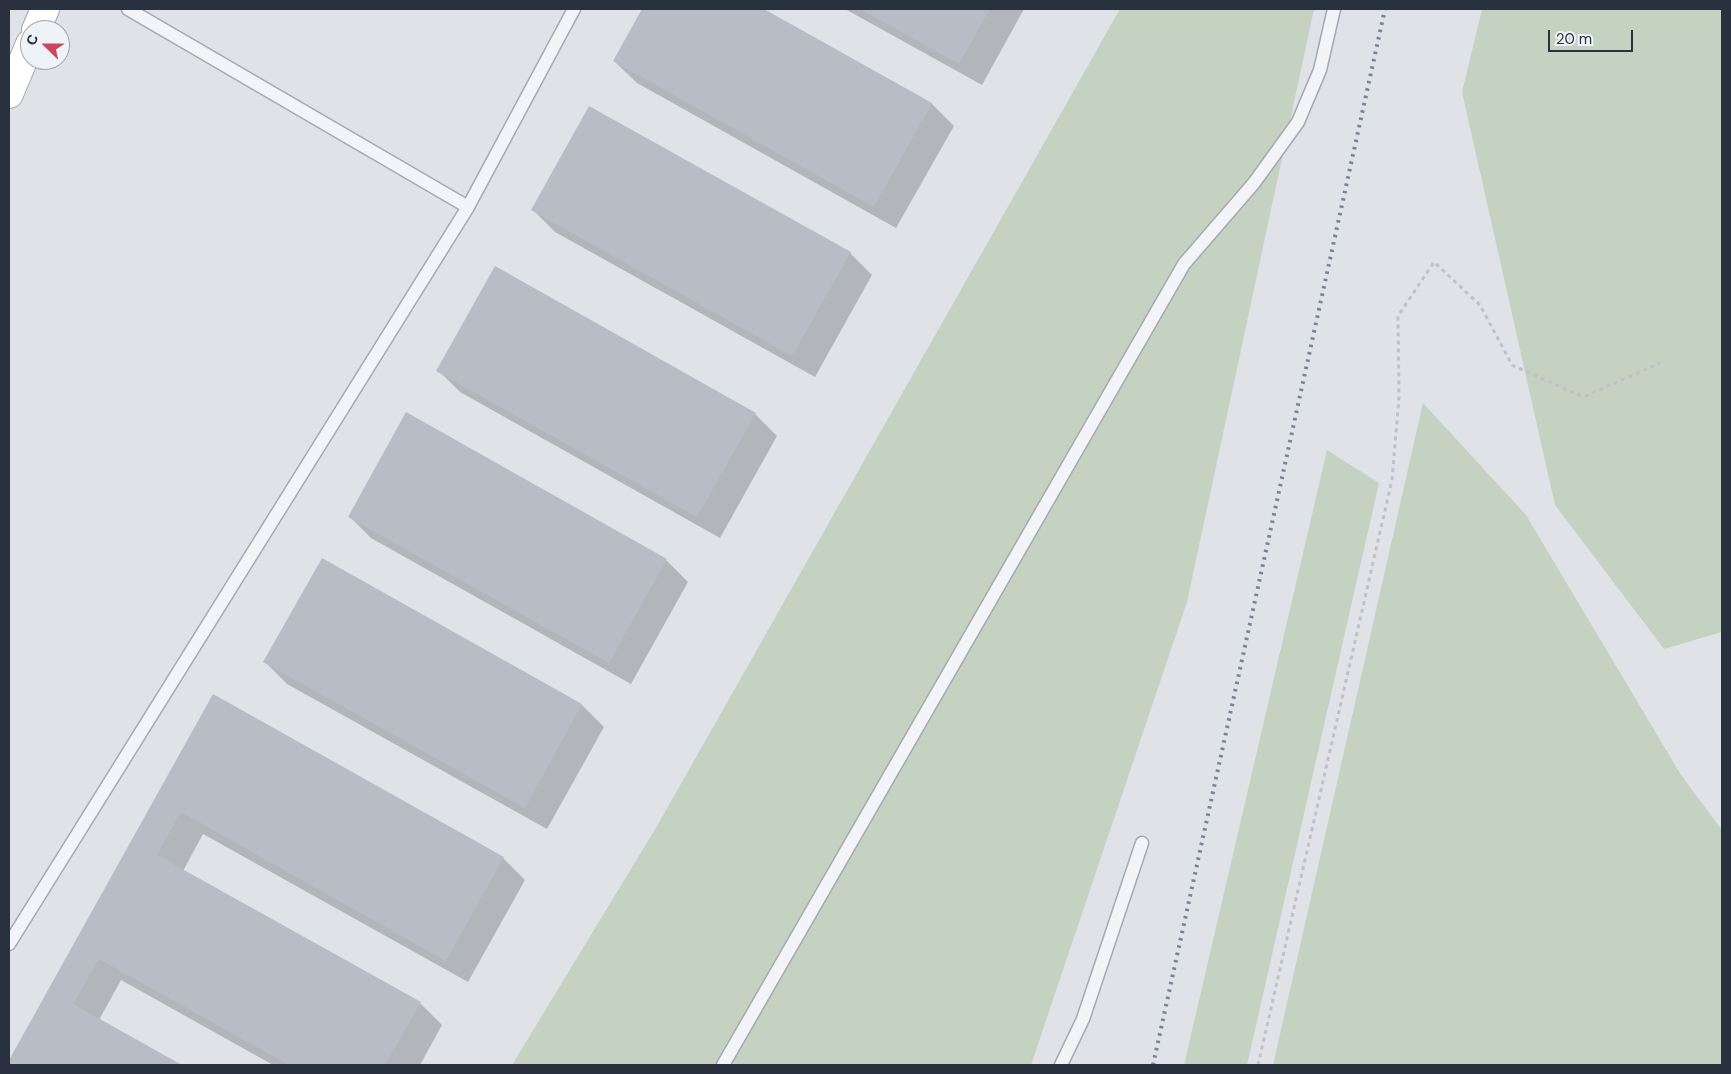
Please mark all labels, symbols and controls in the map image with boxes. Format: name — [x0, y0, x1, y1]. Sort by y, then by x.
north arrow — [20, 20, 70, 70]
scale bar — [1551, 20, 1636, 52]
text: 20 m — [1556, 29, 1592, 49]
text: С — [22, 32, 42, 48]

